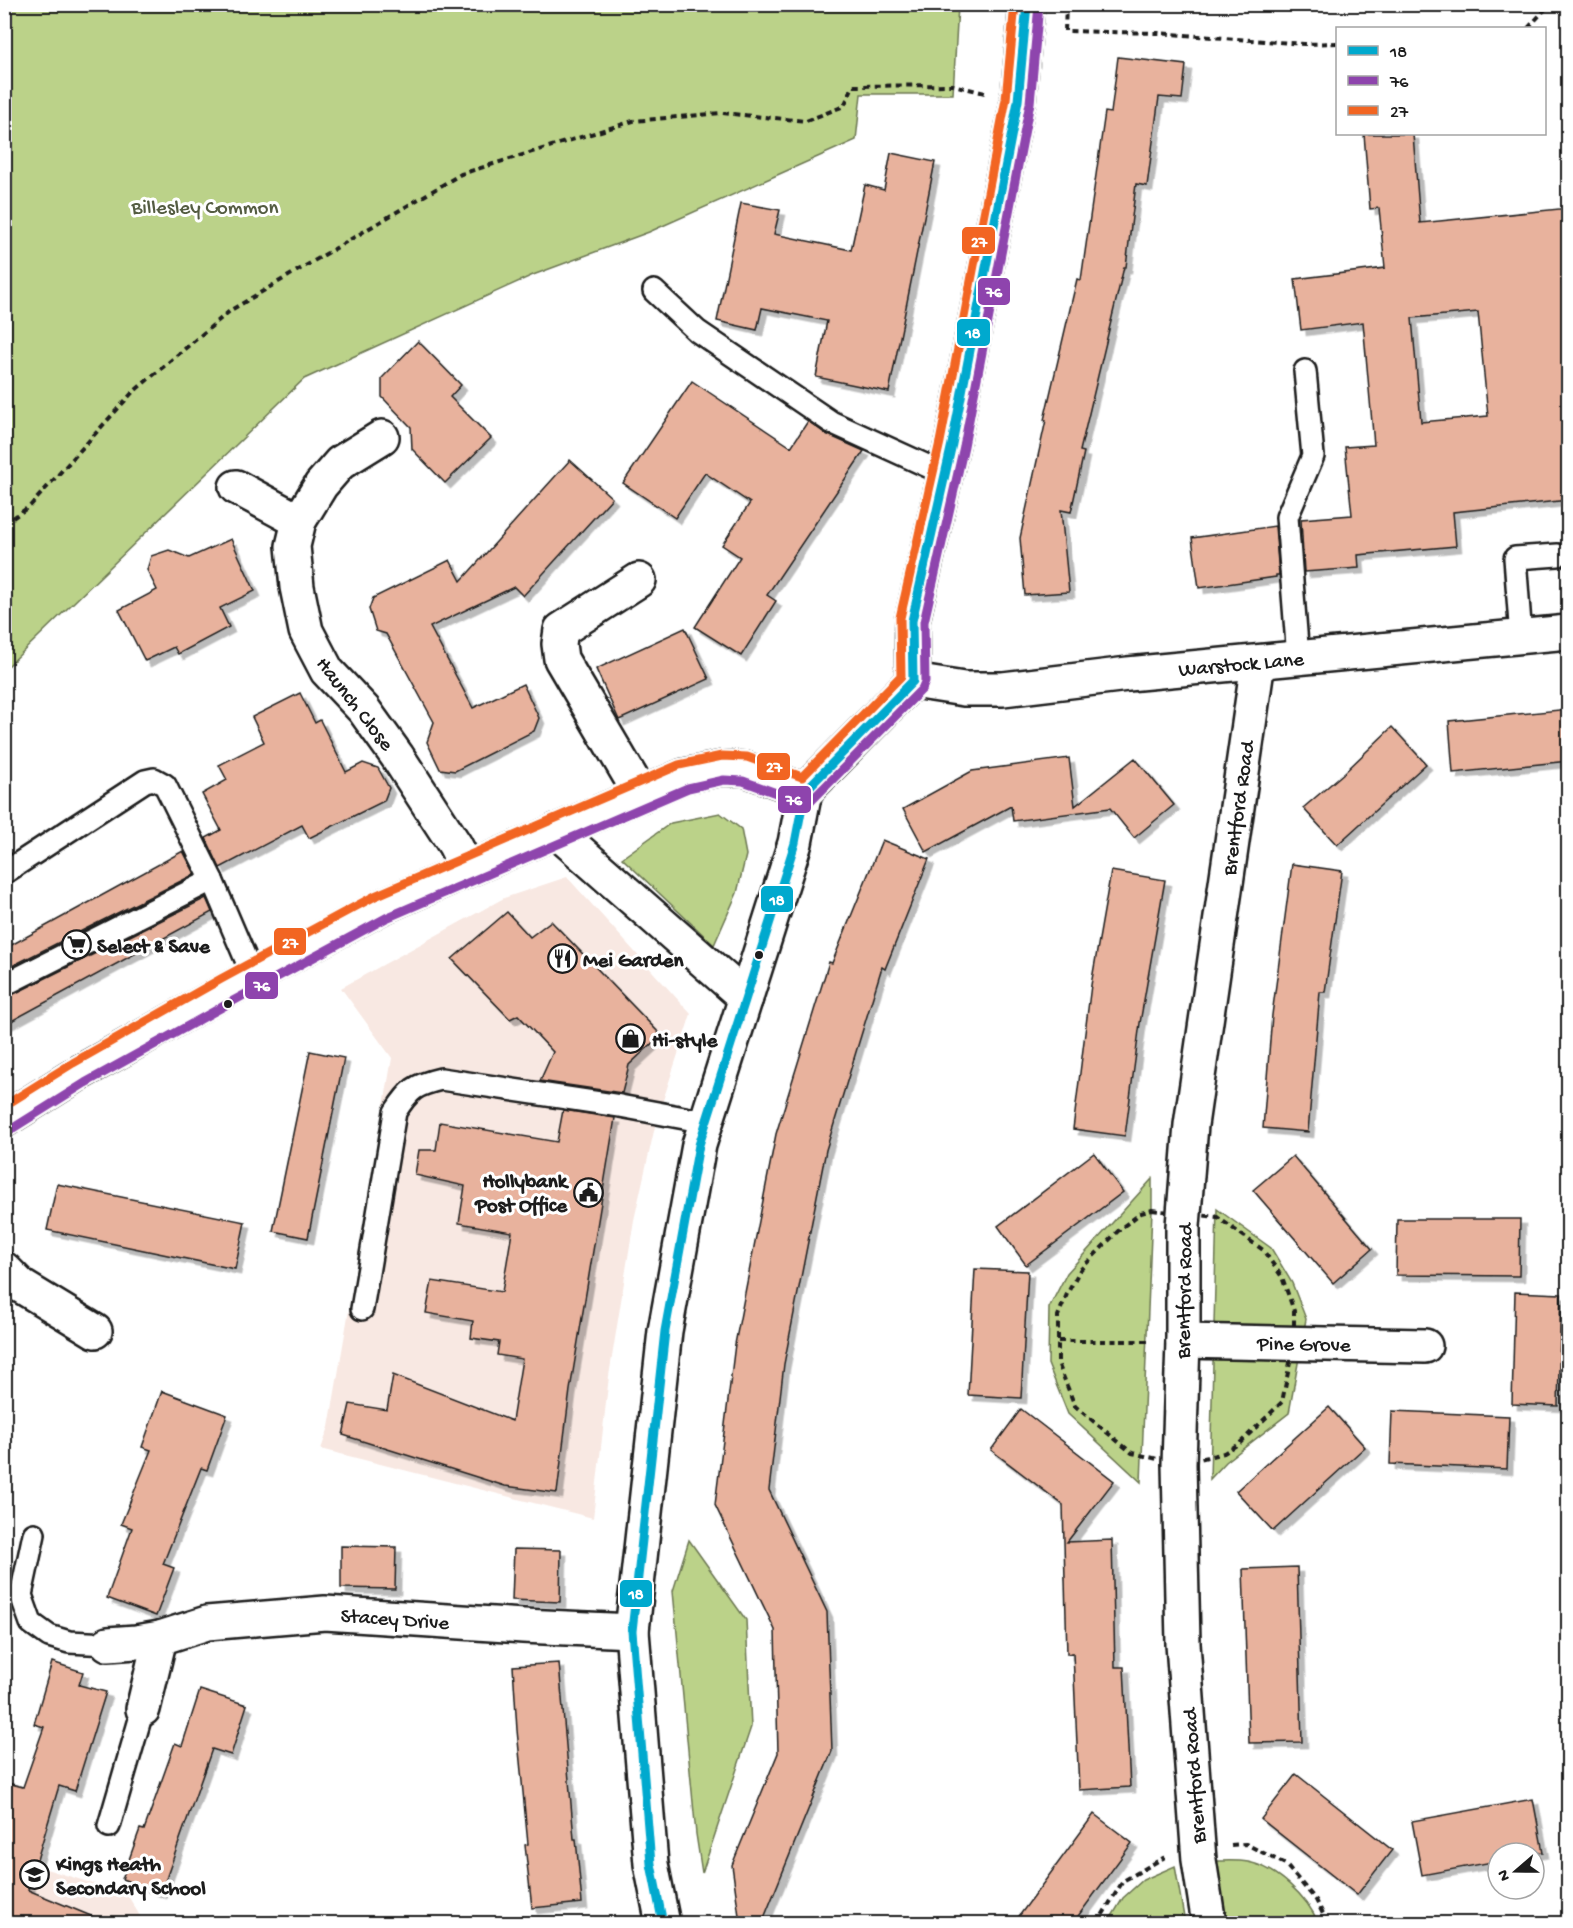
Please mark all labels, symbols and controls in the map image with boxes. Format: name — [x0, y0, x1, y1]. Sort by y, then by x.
legend — [1336, 27, 1546, 135]
text: 18 — [1389, 43, 1407, 64]
text: 76 — [1389, 73, 1409, 94]
text: 27 — [1390, 103, 1409, 124]
park label: Billesley Common — [131, 197, 278, 222]
line badge: 27 — [961, 226, 996, 255]
text: 27 — [971, 235, 988, 254]
line badge: 76 — [977, 277, 1011, 306]
text: 76 — [985, 285, 1003, 304]
line badge: 18 — [956, 318, 991, 347]
text: 18 — [964, 326, 981, 345]
street label: Warstock Lane — [1178, 648, 1306, 684]
street label: Haunch Close — [309, 653, 398, 758]
street label: Brentford Road — [1219, 738, 1263, 878]
line badge: 27 — [756, 752, 791, 781]
text: 27 — [766, 760, 783, 779]
line badge: 76 — [777, 785, 812, 814]
text: 76 — [785, 793, 803, 812]
line badge: 18 — [760, 885, 794, 913]
text: 18 — [768, 893, 785, 912]
line badge: 27 — [273, 927, 307, 956]
supermarket icon: Select & Save — [60, 929, 92, 961]
place label: Select & Save — [97, 936, 211, 961]
text: 27 — [282, 936, 299, 955]
restaurant icon: Mei Garden — [546, 943, 578, 975]
unlabelled marker — [753, 949, 765, 961]
place label: Mei Garden — [583, 950, 684, 975]
line badge: 76 — [244, 971, 279, 1000]
text: 76 — [253, 979, 271, 998]
unlabelled marker — [222, 998, 234, 1010]
shop icon: Hi-style — [615, 1023, 647, 1055]
place label: Hi-style — [652, 1030, 718, 1055]
place label: Hollybank Post Office — [474, 1171, 570, 1220]
public building icon: Hollybank Post Office — [572, 1176, 604, 1208]
street label: Brentford Road — [1173, 1221, 1200, 1360]
street label: Pine Grove — [1256, 1333, 1352, 1360]
line badge: 18 — [619, 1579, 653, 1608]
text: 18 — [627, 1587, 644, 1606]
street label: Stacey Drive — [340, 1605, 451, 1638]
street label: Brentford Road — [1179, 1706, 1214, 1845]
north arrow — [1486, 1841, 1546, 1901]
place label: Kings Heath Secondary School — [55, 1854, 206, 1903]
school or university icon: Kings Heath Secondary School — [19, 1859, 51, 1891]
text: N — [1494, 1866, 1516, 1883]

